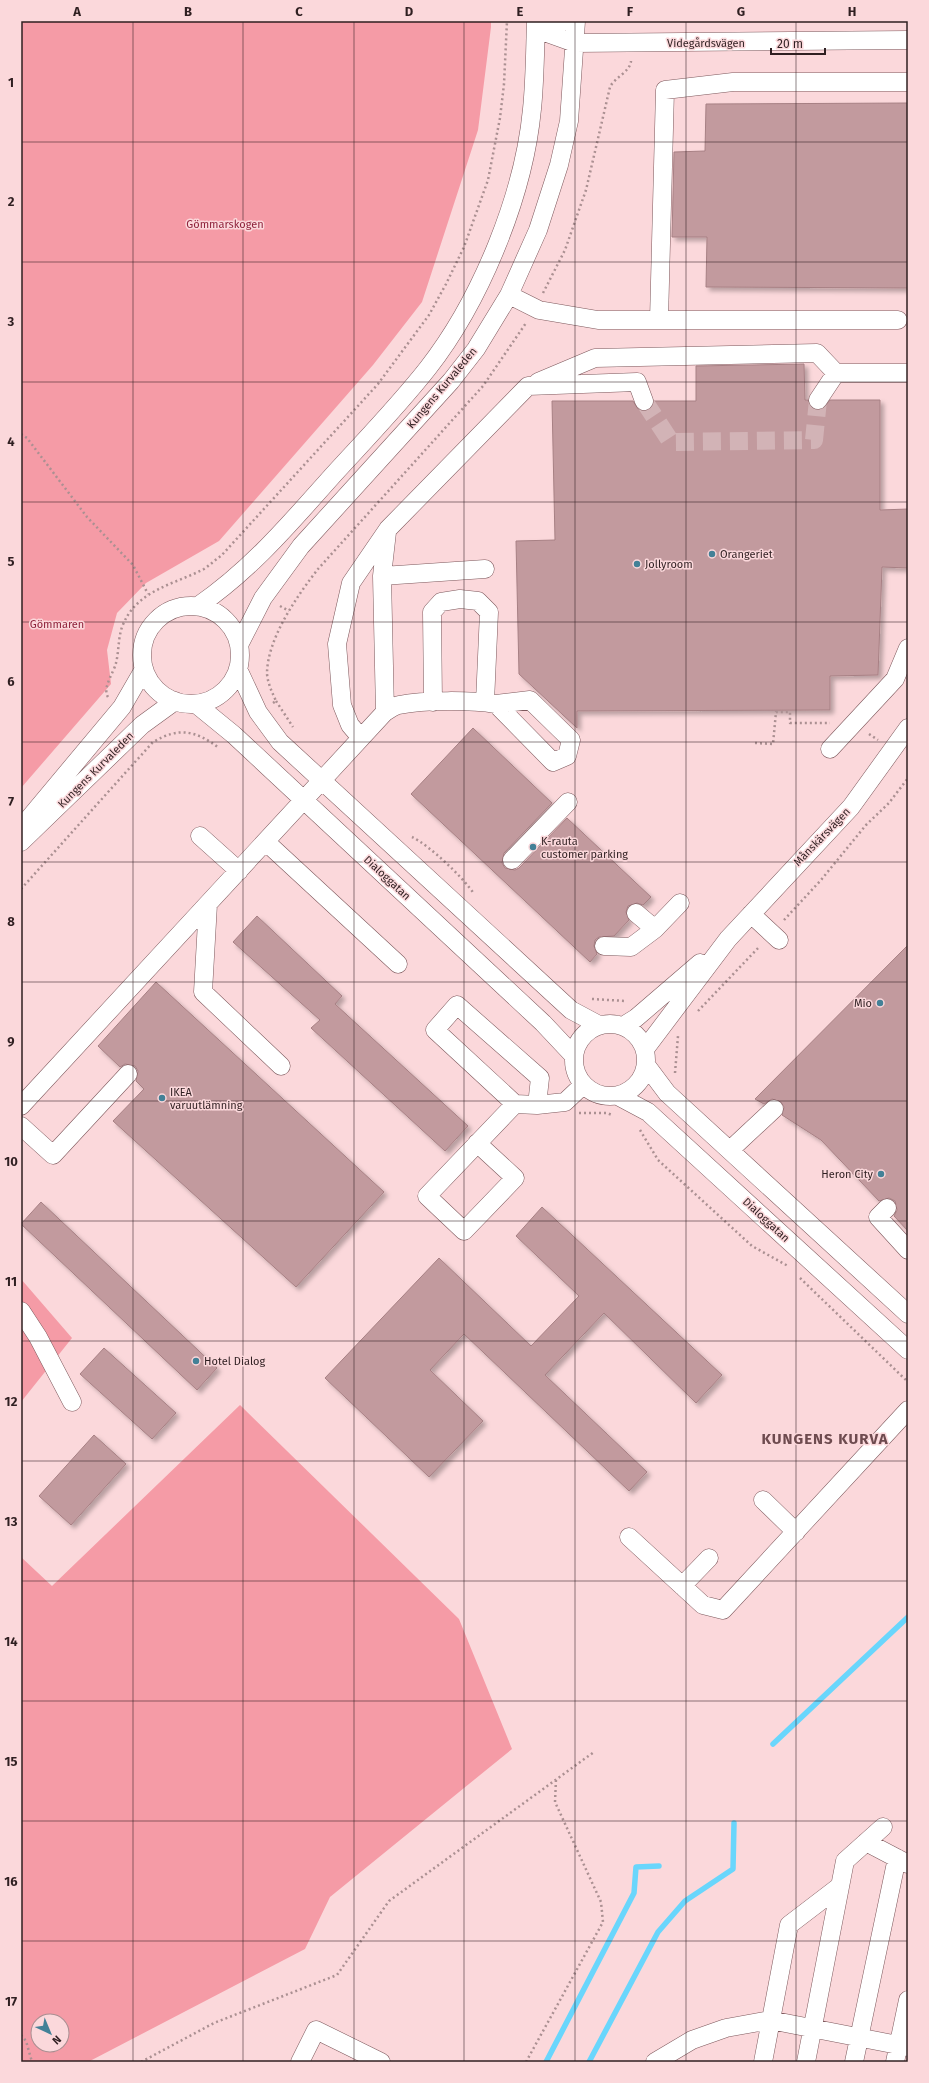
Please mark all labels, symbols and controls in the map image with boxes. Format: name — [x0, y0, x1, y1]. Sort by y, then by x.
text: A — [72, 4, 81, 19]
text: B — [184, 4, 192, 19]
text: C — [295, 4, 303, 19]
text: D — [405, 4, 414, 19]
text: E — [517, 4, 524, 19]
text: F — [627, 4, 634, 19]
text: G — [737, 4, 745, 19]
text: H — [848, 4, 856, 19]
scale bar — [771, 30, 825, 56]
street label: Videgårdsvägen — [667, 37, 745, 50]
text: 20 m — [777, 37, 803, 51]
text: 1 — [8, 75, 14, 90]
text: 2 — [8, 194, 15, 209]
park label: Gömmarskogen — [186, 218, 264, 231]
text: 3 — [7, 314, 15, 329]
street label: Kungens Kurvaleden — [404, 345, 480, 431]
text: 4 — [7, 434, 15, 449]
place label: Orangeriet — [720, 548, 773, 561]
marker: Orangeriet — [707, 549, 717, 559]
text: 5 — [8, 554, 15, 569]
place label: Jollyroom — [645, 558, 693, 571]
marker: Jollyroom — [632, 559, 642, 569]
park label: Gömmaren — [30, 618, 84, 631]
text: 6 — [7, 674, 15, 689]
street label: Kungens Kurvaleden — [55, 729, 137, 811]
text: 7 — [8, 794, 14, 809]
street label: Månskärsvägen — [791, 805, 853, 869]
place label: K-rauta customer parking — [541, 835, 628, 861]
marker: K-rauta customer parking — [528, 842, 538, 852]
street label: Dialoggatan — [361, 853, 413, 903]
text: 8 — [7, 914, 15, 929]
place label: Mio — [854, 997, 872, 1010]
marker: Mio — [875, 998, 885, 1008]
text: 9 — [7, 1034, 15, 1049]
place label: IKEA varuutlämning — [170, 1086, 243, 1112]
marker: IKEA varuutlämning — [157, 1093, 167, 1103]
text: 10 — [4, 1154, 18, 1169]
place label: Heron City — [821, 1168, 874, 1181]
marker: Heron City — [876, 1169, 886, 1179]
street label: Dialoggatan — [740, 1195, 792, 1245]
text: 11 — [5, 1274, 17, 1289]
place label: Hotel Dialog — [204, 1355, 265, 1368]
marker: Hotel Dialog — [191, 1356, 201, 1366]
text: 12 — [5, 1394, 18, 1409]
district label: KUNGENS KURVA — [761, 1430, 889, 1448]
text: 13 — [5, 1514, 18, 1529]
text: 14 — [4, 1634, 18, 1649]
text: 15 — [4, 1754, 18, 1769]
text: 16 — [4, 1874, 18, 1889]
text: 17 — [5, 1994, 17, 2009]
north arrow — [30, 2013, 70, 2053]
text: N — [49, 2033, 64, 2047]

